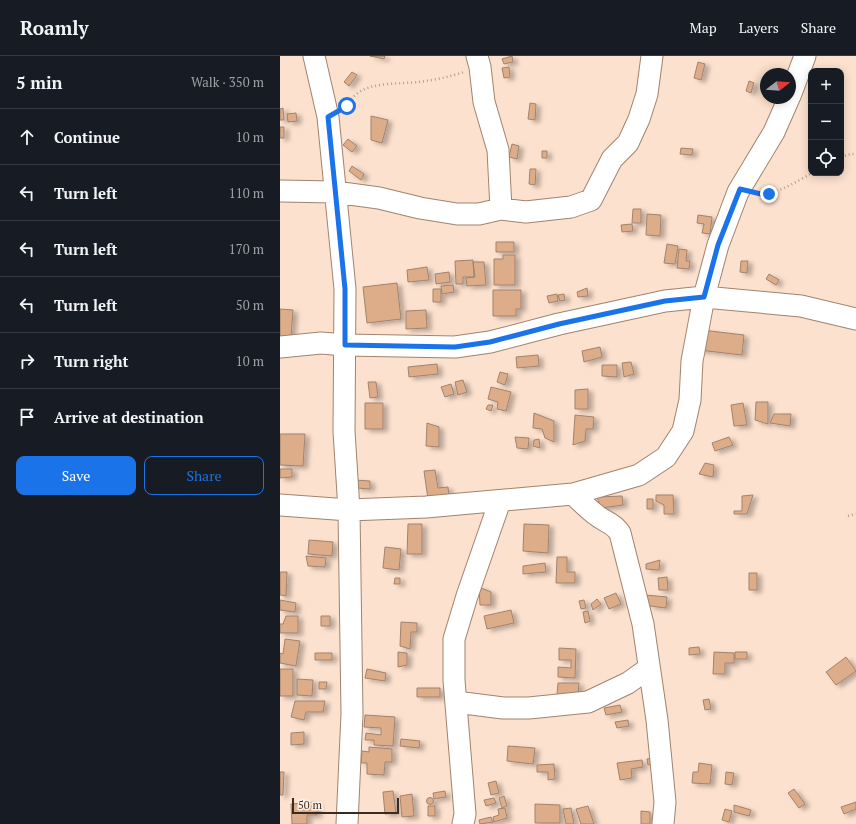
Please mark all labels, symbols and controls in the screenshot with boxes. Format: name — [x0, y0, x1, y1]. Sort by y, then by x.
text: Roamly — [20, 15, 89, 40]
text: Map — [690, 18, 717, 37]
text: Layers — [739, 18, 779, 37]
text: Share — [801, 18, 836, 37]
north arrow — [760, 68, 796, 104]
map controls — [808, 68, 844, 176]
button: + — [808, 68, 844, 104]
text: 5 min — [16, 71, 63, 94]
text: Walk · 350 m — [191, 73, 264, 91]
route start — [338, 97, 356, 115]
button: − — [808, 104, 844, 140]
icon: ahead — [16, 126, 38, 148]
text: Continue — [54, 127, 120, 147]
text: 10 m — [236, 128, 264, 146]
button: locate — [808, 140, 844, 176]
icon: left — [16, 182, 38, 204]
text: Turn left — [54, 183, 118, 203]
text: 110 m — [229, 184, 264, 202]
route end — [760, 185, 778, 203]
icon: left — [16, 238, 38, 260]
text: Turn left — [54, 239, 118, 259]
text: 170 m — [229, 240, 264, 258]
icon: left — [16, 294, 38, 316]
text: Turn left — [54, 295, 118, 315]
text: 50 m — [236, 296, 264, 314]
icon: right — [16, 350, 38, 372]
text: Turn right — [54, 351, 129, 371]
text: 10 m — [236, 352, 264, 370]
icon: arrive — [16, 406, 38, 428]
text: Arrive at destination — [54, 407, 204, 427]
button: Save — [16, 456, 136, 495]
button: Share — [144, 456, 264, 495]
scale bar — [292, 796, 399, 815]
text: 50 m — [298, 798, 322, 812]

